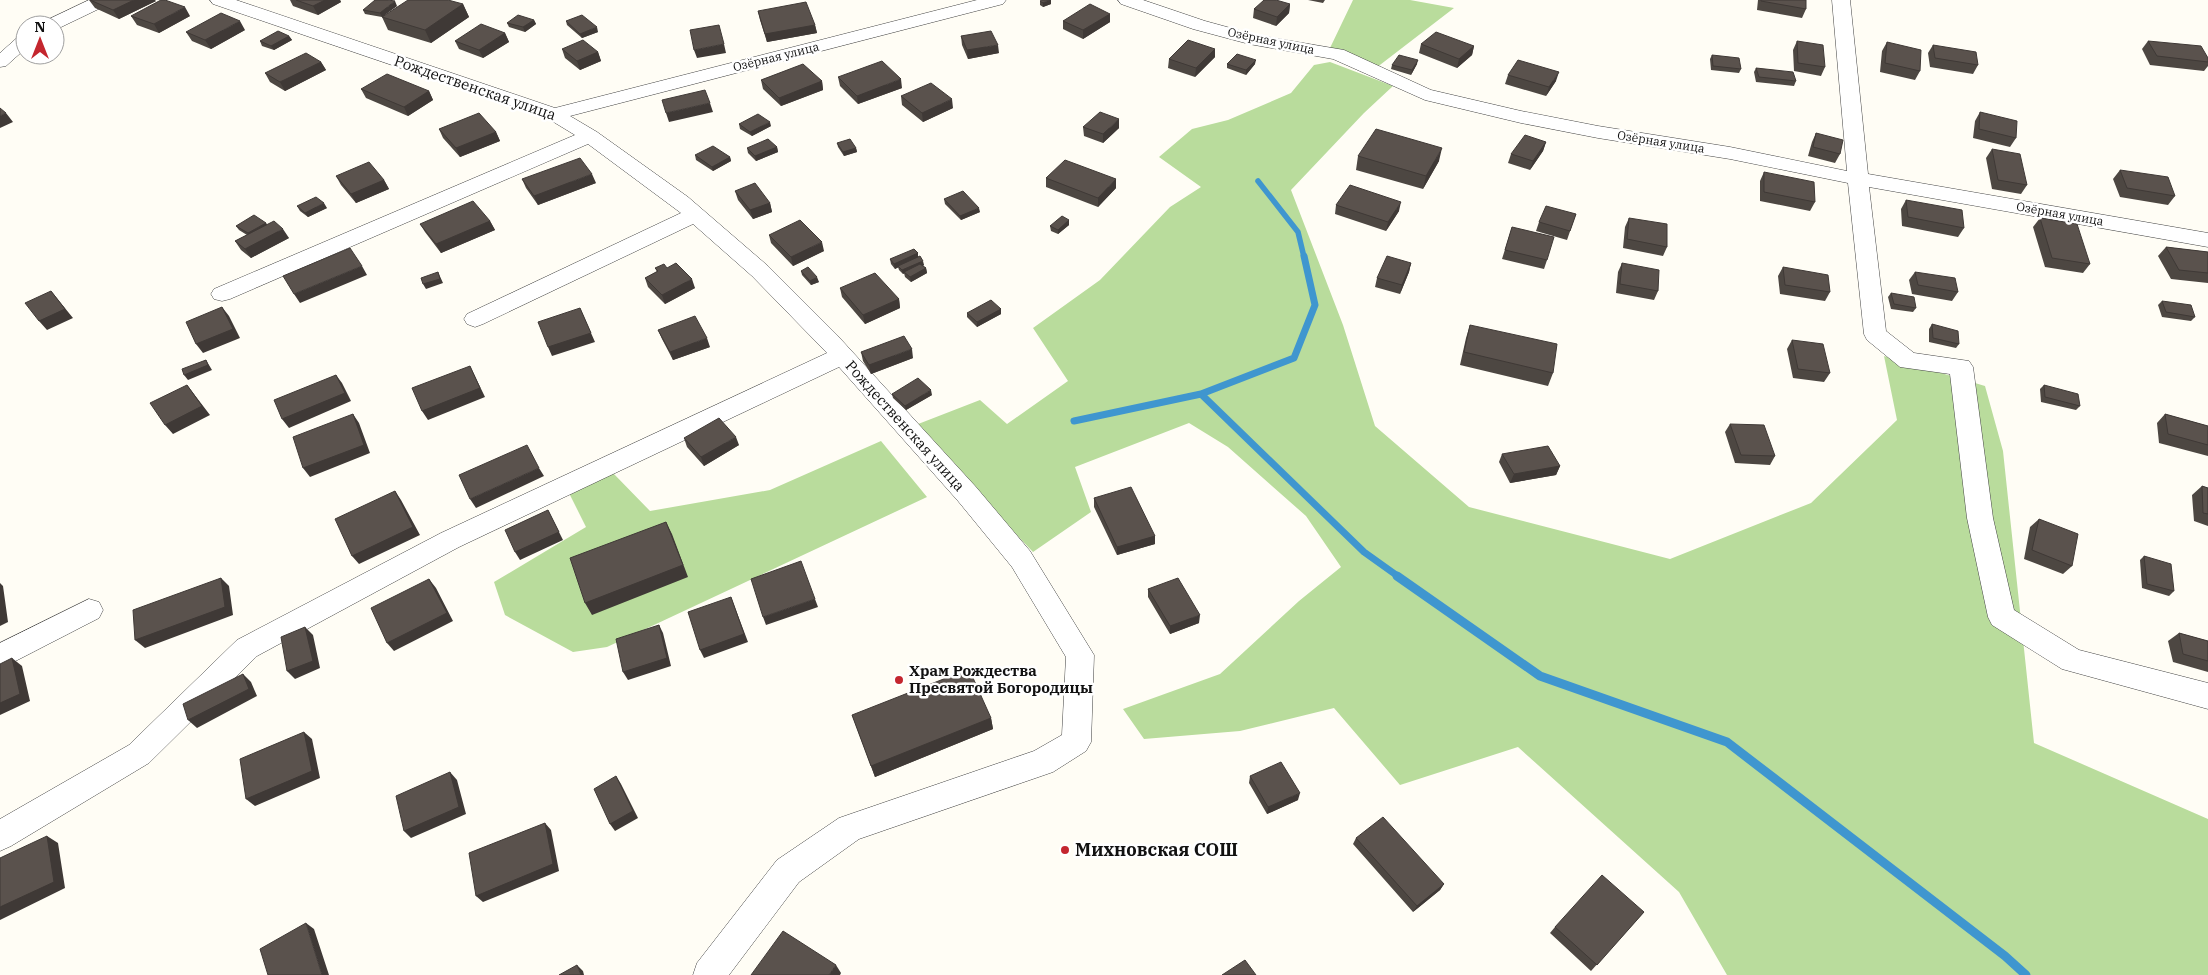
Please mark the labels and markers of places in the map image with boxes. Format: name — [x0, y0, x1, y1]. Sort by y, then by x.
place label: Храм Рождества Пресвятой Богородицы — [909, 661, 1093, 697]
marker: Храм Рождества Пресвятой Богородицы — [893, 674, 905, 686]
place label: Михновская СОШ — [1075, 838, 1238, 861]
marker: Михновская СОШ — [1059, 844, 1071, 856]

